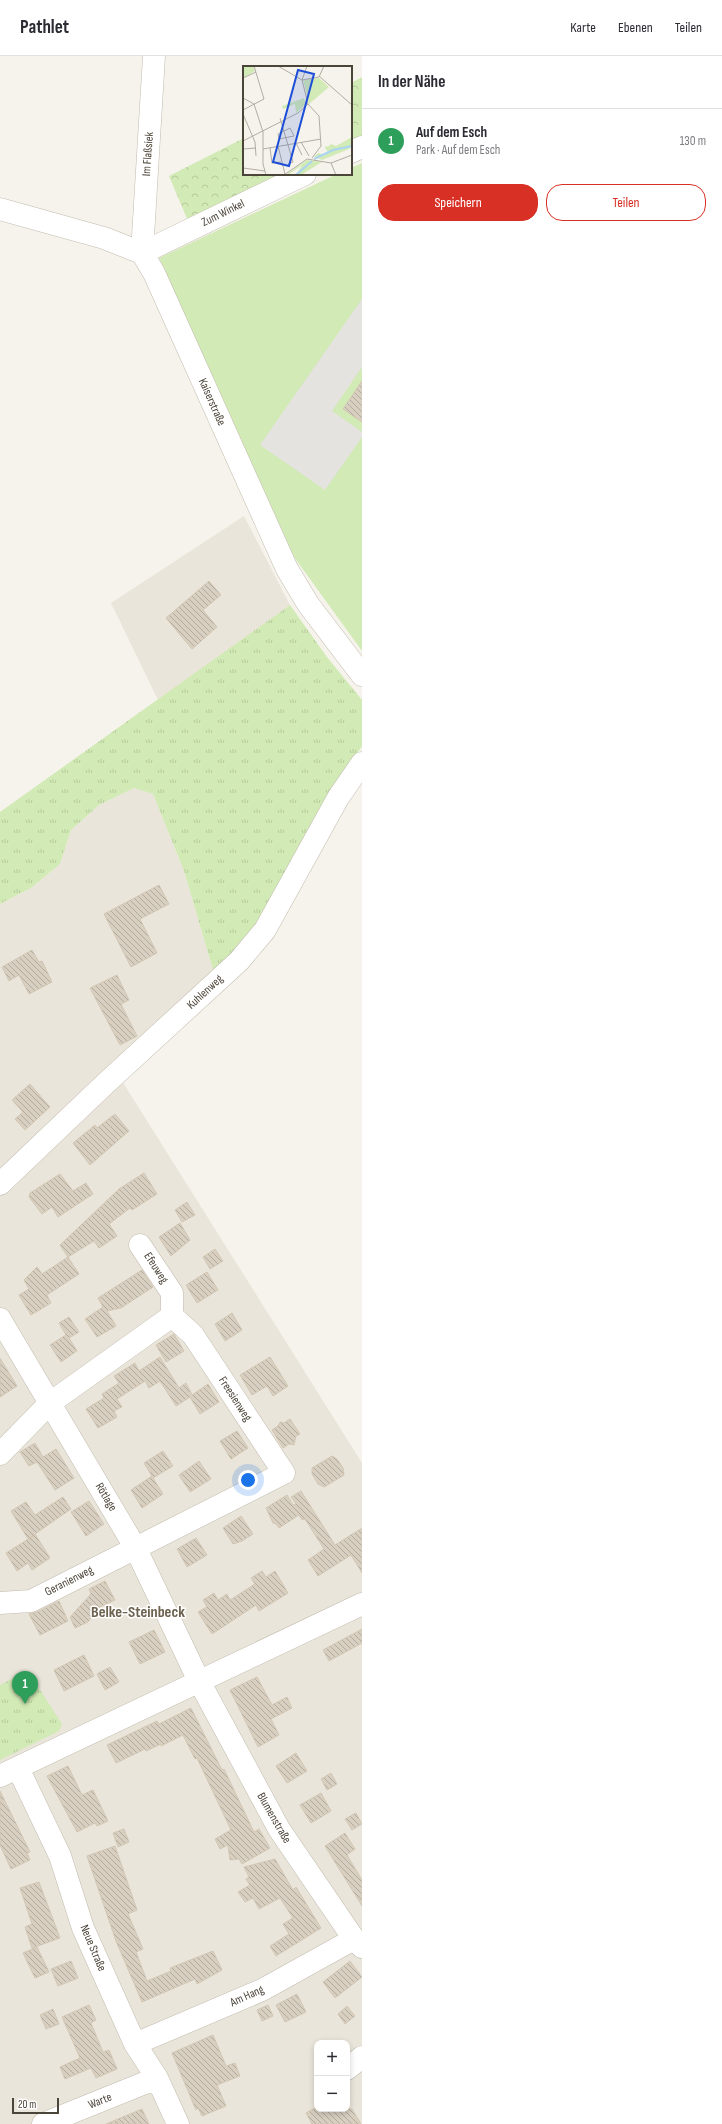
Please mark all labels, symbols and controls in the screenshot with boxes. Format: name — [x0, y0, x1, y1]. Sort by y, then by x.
text: Pathlet — [20, 16, 69, 39]
text: Karte — [570, 19, 596, 36]
text: Ebenen — [618, 19, 653, 36]
text: Teilen — [675, 19, 702, 36]
inset map — [243, 66, 352, 175]
text: In der Nähe — [378, 72, 445, 92]
text: Auf dem Esch — [416, 123, 487, 142]
street label: Im Flaßsiek — [139, 131, 157, 177]
text: 1 — [388, 133, 394, 149]
text: 130 m — [680, 133, 706, 149]
text: Park · Auf dem Esch — [416, 142, 500, 158]
button: Speichern — [378, 184, 538, 221]
button: Teilen — [546, 184, 706, 221]
street label: Zum Winkel — [199, 196, 247, 230]
street label: Kaiserstraße — [195, 376, 229, 428]
street label: Kuhlenweg — [184, 971, 226, 1012]
street label: Efeuweg — [140, 1250, 172, 1287]
street label: Freesienweg — [215, 1374, 255, 1424]
your location — [238, 1470, 258, 1490]
street label: Rötlage — [92, 1480, 120, 1514]
street label: Geranienweg — [42, 1562, 96, 1600]
district label: Belke-Steinbeck — [91, 1603, 185, 1622]
pin: 1 — [12, 1671, 38, 1704]
street label: Blumenstraße — [254, 1790, 295, 1846]
street label: Neue Straße — [76, 1922, 110, 1974]
street label: Am Hang — [227, 1982, 267, 2011]
map controls — [314, 2040, 350, 2112]
button: + — [314, 2040, 350, 2076]
button: − — [314, 2076, 350, 2112]
street label: Warte — [86, 2089, 114, 2112]
scale bar — [12, 2096, 59, 2115]
text: 20 m — [18, 2098, 36, 2111]

